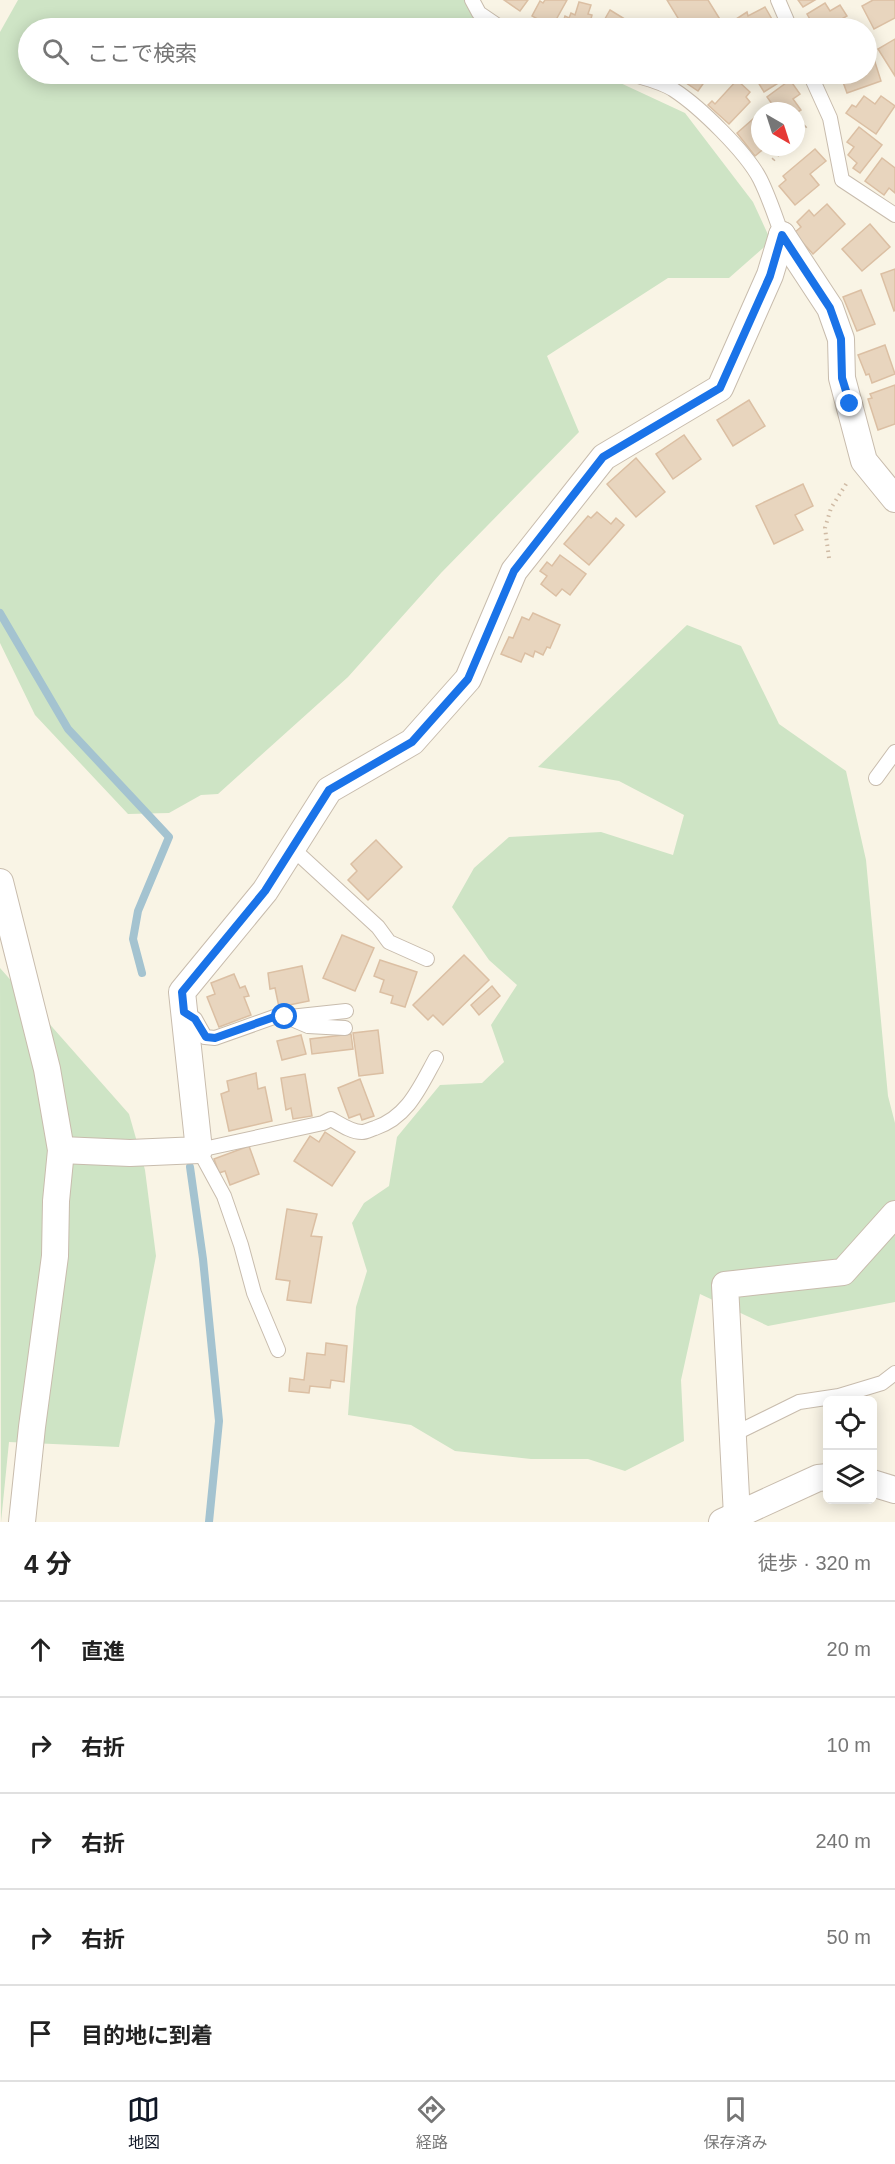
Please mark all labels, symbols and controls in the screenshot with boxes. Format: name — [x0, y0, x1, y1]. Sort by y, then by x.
search box — [18, 18, 877, 84]
icon: search — [39, 35, 72, 68]
text: ここで検索 — [87, 41, 197, 66]
north arrow — [751, 102, 805, 156]
route end — [836, 390, 862, 416]
route start — [271, 1003, 297, 1029]
map controls — [823, 1396, 877, 1504]
button: locate — [823, 1396, 877, 1450]
button: layers — [823, 1450, 877, 1504]
text: 4 分 — [24, 1549, 72, 1579]
text: 徒歩 · 320 m — [758, 1552, 871, 1574]
icon: ahead — [24, 1633, 57, 1666]
text: 20 m — [827, 1638, 871, 1660]
text: 直進 — [81, 1639, 125, 1664]
icon: right — [24, 1729, 57, 1762]
text: 10 m — [827, 1734, 871, 1756]
text: 右折 — [81, 1735, 125, 1760]
icon: right — [24, 1825, 57, 1858]
text: 240 m — [815, 1830, 871, 1852]
text: 右折 — [81, 1831, 125, 1856]
icon: right — [24, 1921, 57, 1954]
text: 50 m — [827, 1926, 871, 1948]
text: 右折 — [81, 1927, 125, 1952]
icon: arrive — [24, 2017, 57, 2050]
text: 目的地に到着 — [81, 2023, 213, 2048]
tab: 地図 — [127, 2093, 160, 2153]
tab: 経路 — [415, 2093, 448, 2153]
tab: 保存済み — [703, 2093, 767, 2153]

